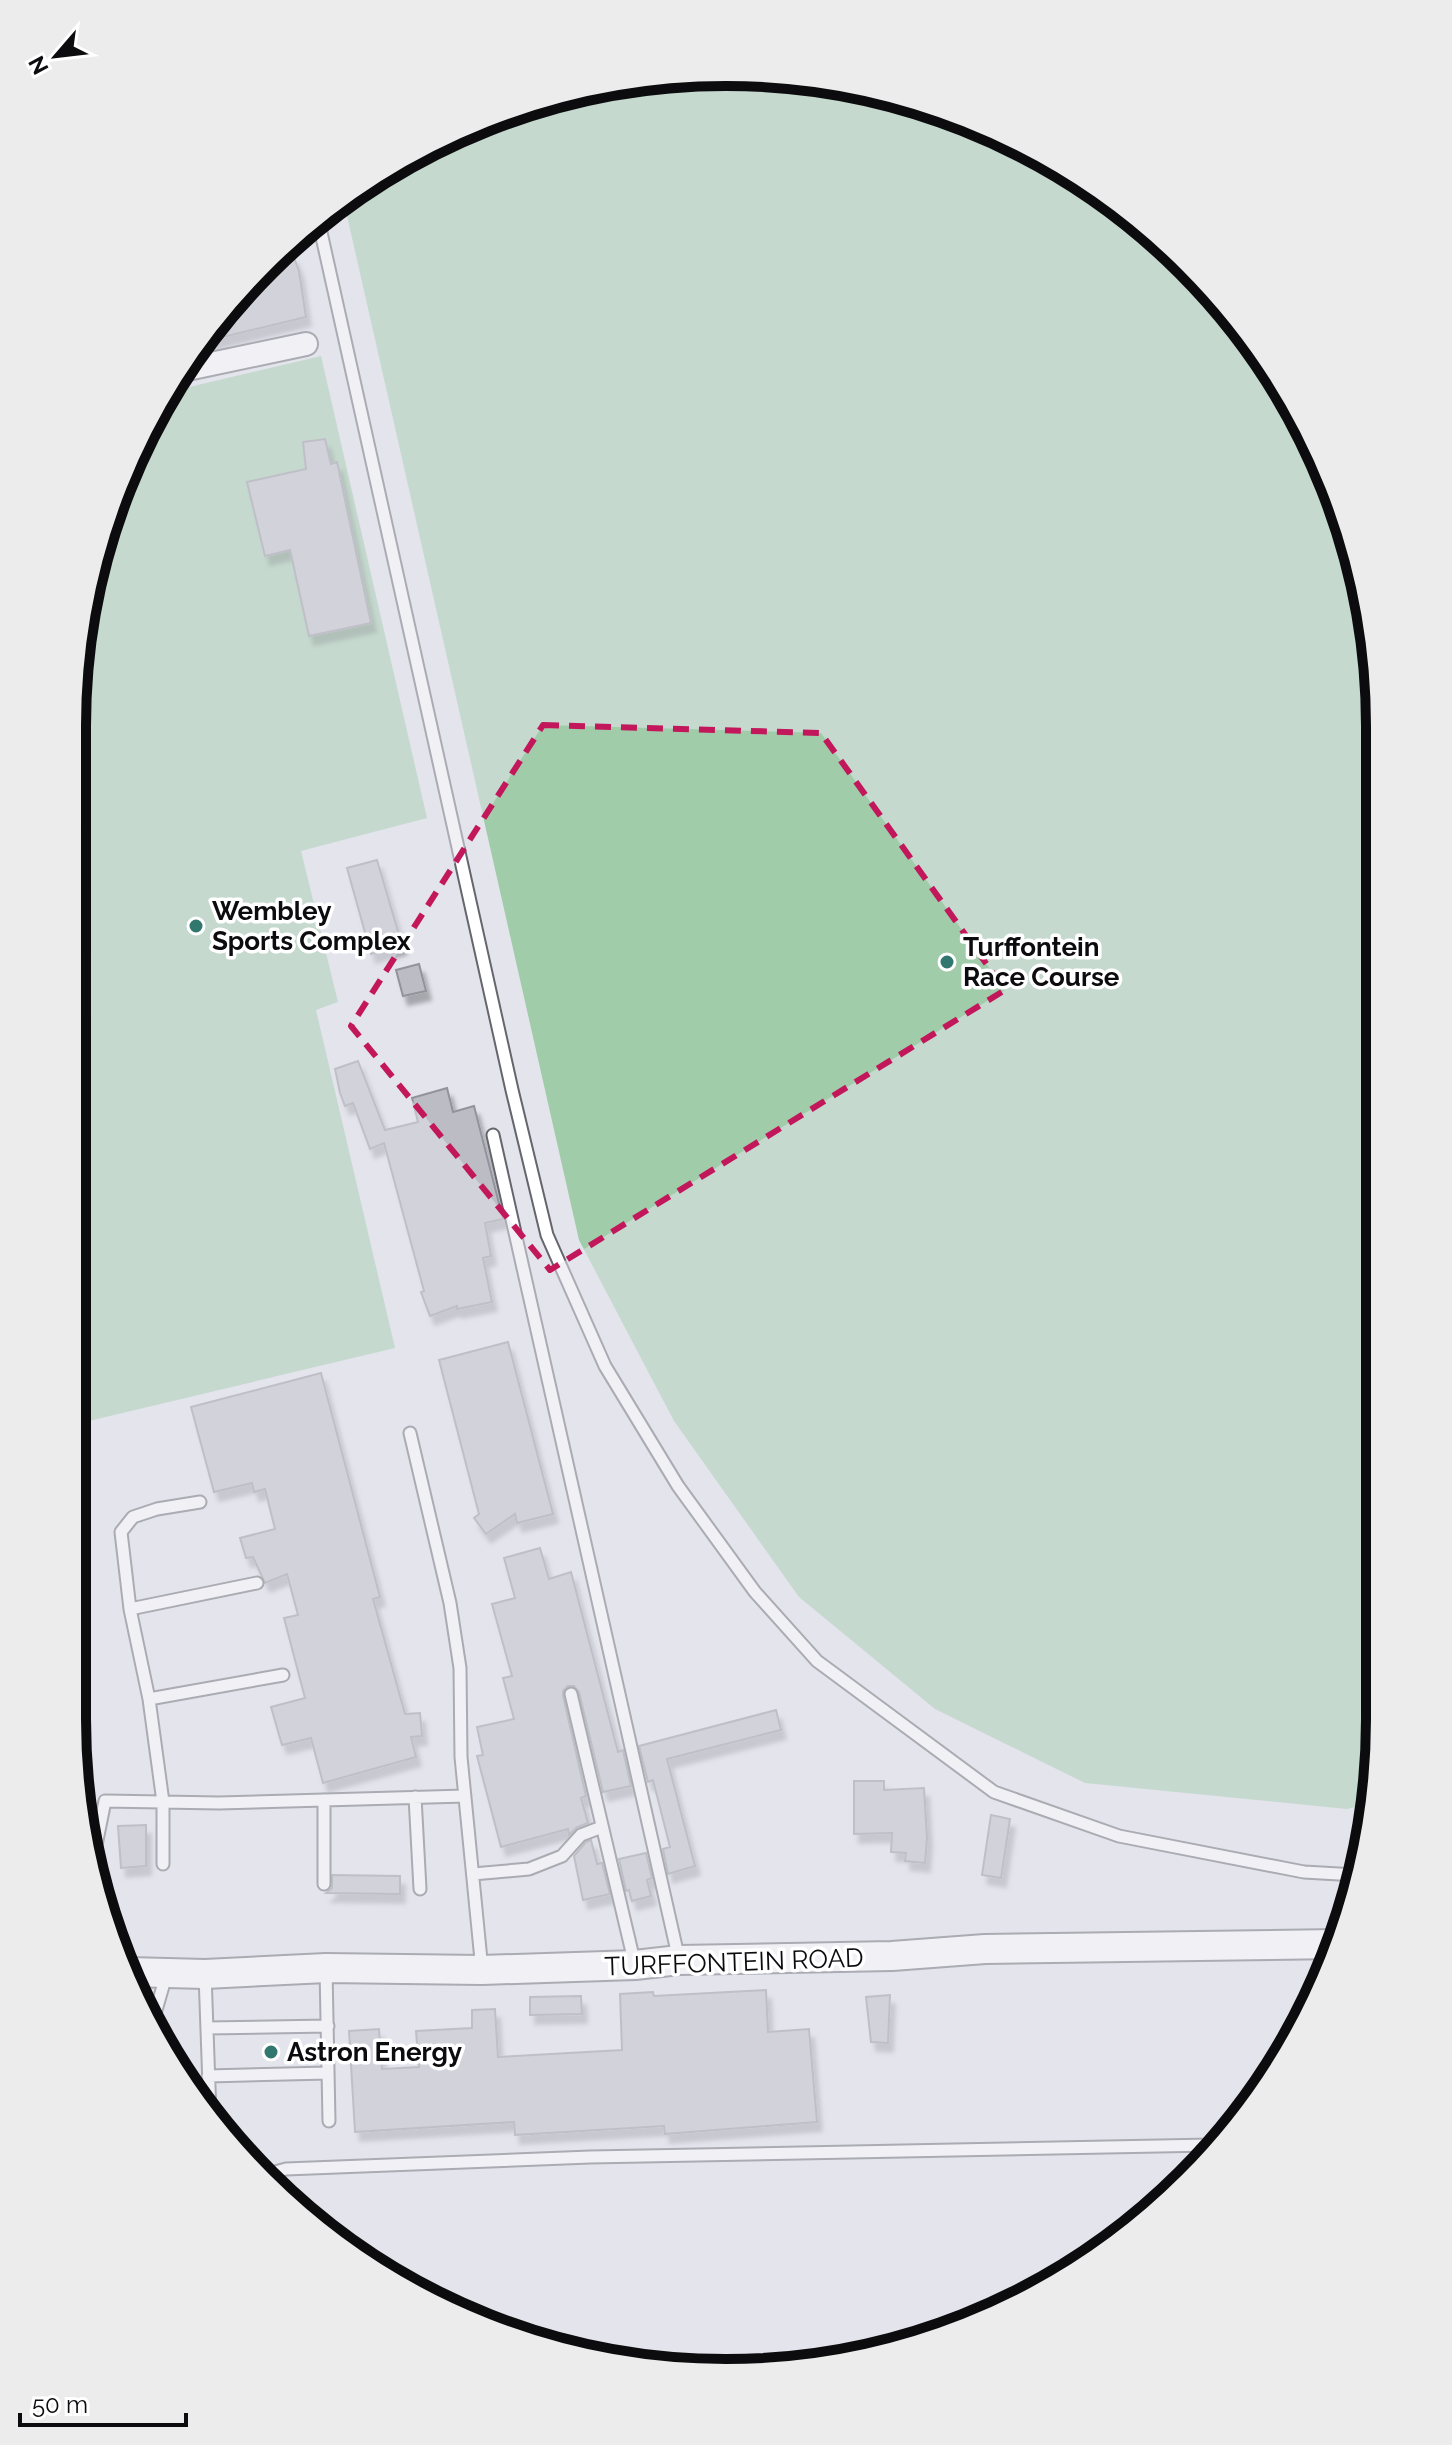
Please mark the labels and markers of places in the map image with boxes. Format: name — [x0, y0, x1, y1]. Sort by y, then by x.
place label: Wembley Sports Complex — [212, 896, 411, 956]
marker: Wembley Sports Complex — [187, 917, 205, 935]
place label: Turffontein Race Course — [963, 932, 1120, 992]
marker: Turffontein Race Course — [938, 953, 956, 971]
place label: Astron Energy — [287, 2037, 462, 2067]
marker: Astron Energy — [262, 2043, 280, 2061]

